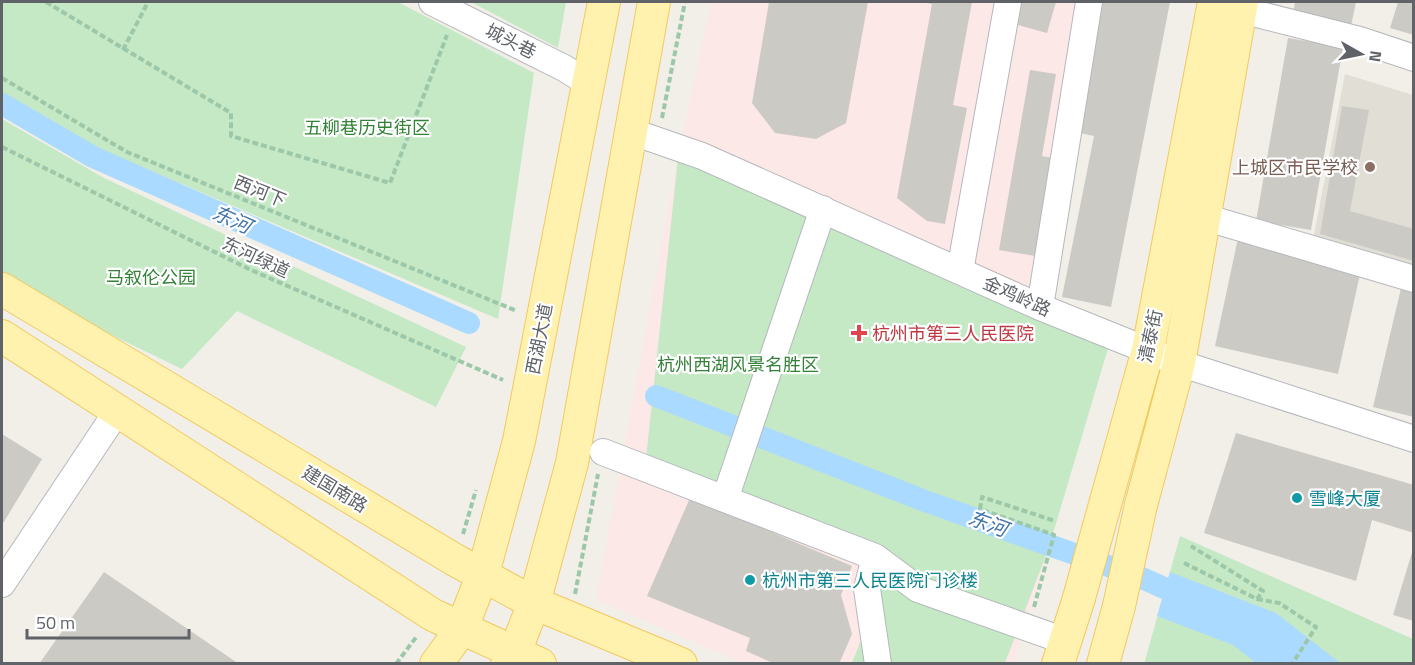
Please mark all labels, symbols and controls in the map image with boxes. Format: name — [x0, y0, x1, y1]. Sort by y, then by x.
street label: 城头巷 — [481, 17, 541, 65]
north arrow — [1331, 24, 1391, 84]
text: N — [1363, 49, 1389, 64]
park label: 五柳巷历史街区 — [304, 114, 430, 141]
place label: 上城区市民学校 — [1232, 154, 1358, 181]
marker: 上城区市民学校 — [1363, 160, 1377, 174]
street label: 西河下 — [230, 168, 290, 214]
water label: 东河 — [207, 197, 260, 243]
street label: 东河绿道 — [218, 230, 294, 284]
park label: 马叙伦公园 — [106, 264, 196, 291]
street label: 金鸡岭路 — [979, 269, 1055, 323]
street label: 西湖大道 — [519, 301, 559, 377]
street label: 清泰街 — [1131, 307, 1169, 365]
place label: 杭州市第三人民医院 — [872, 320, 1034, 347]
marker: 杭州市第三人民医院 — [850, 324, 868, 342]
park label: 杭州西湖风景名胜区 — [657, 351, 819, 378]
street label: 建国南路 — [297, 459, 373, 519]
place label: 雪峰大厦 — [1309, 485, 1381, 512]
marker: 雪峰大厦 — [1290, 491, 1304, 505]
water label: 东河 — [964, 502, 1016, 546]
place label: 杭州市第三人民医院门诊楼 — [762, 567, 978, 594]
marker: 杭州市第三人民医院门诊楼 — [743, 573, 757, 587]
scale bar — [27, 602, 189, 640]
text: 50 m — [36, 609, 75, 636]

